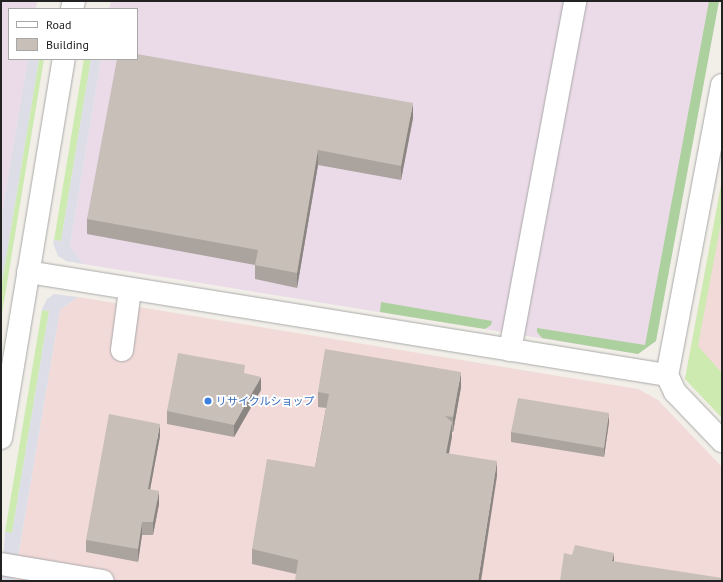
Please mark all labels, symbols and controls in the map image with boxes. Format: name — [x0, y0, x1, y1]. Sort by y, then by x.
legend — [8, 8, 138, 60]
text: Road — [46, 17, 71, 32]
text: Building — [46, 37, 89, 52]
place label: リサイクルショップ — [216, 394, 315, 408]
marker: リサイクルショップ — [203, 396, 213, 406]

